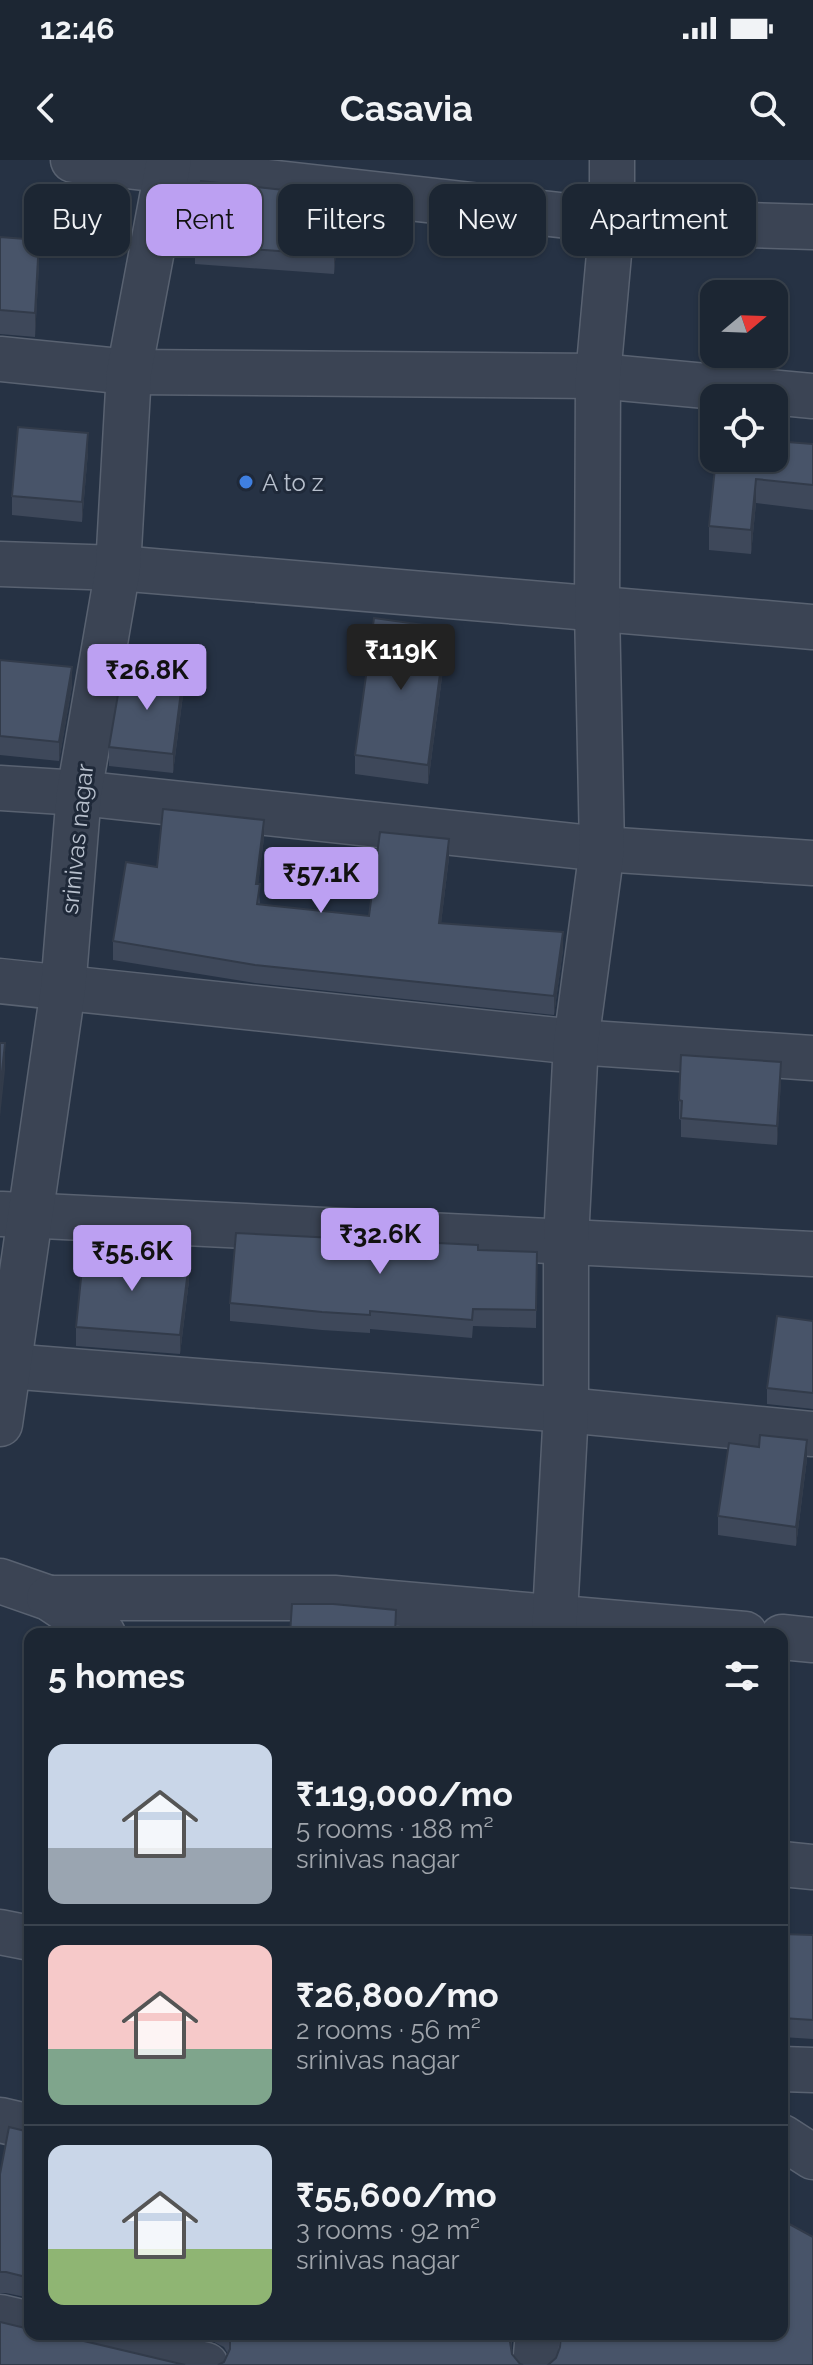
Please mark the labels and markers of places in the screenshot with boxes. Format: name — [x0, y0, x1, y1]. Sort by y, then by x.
place label: A to z — [262, 468, 324, 497]
marker: A to z — [237, 473, 255, 491]
pin: ₹119K — [345, 624, 457, 692]
pin: ₹26.8K — [82, 644, 212, 712]
pin: ₹57.1K — [256, 847, 386, 915]
pin: ₹32.6K — [315, 1208, 445, 1276]
pin: ₹55.6K — [67, 1225, 197, 1293]

